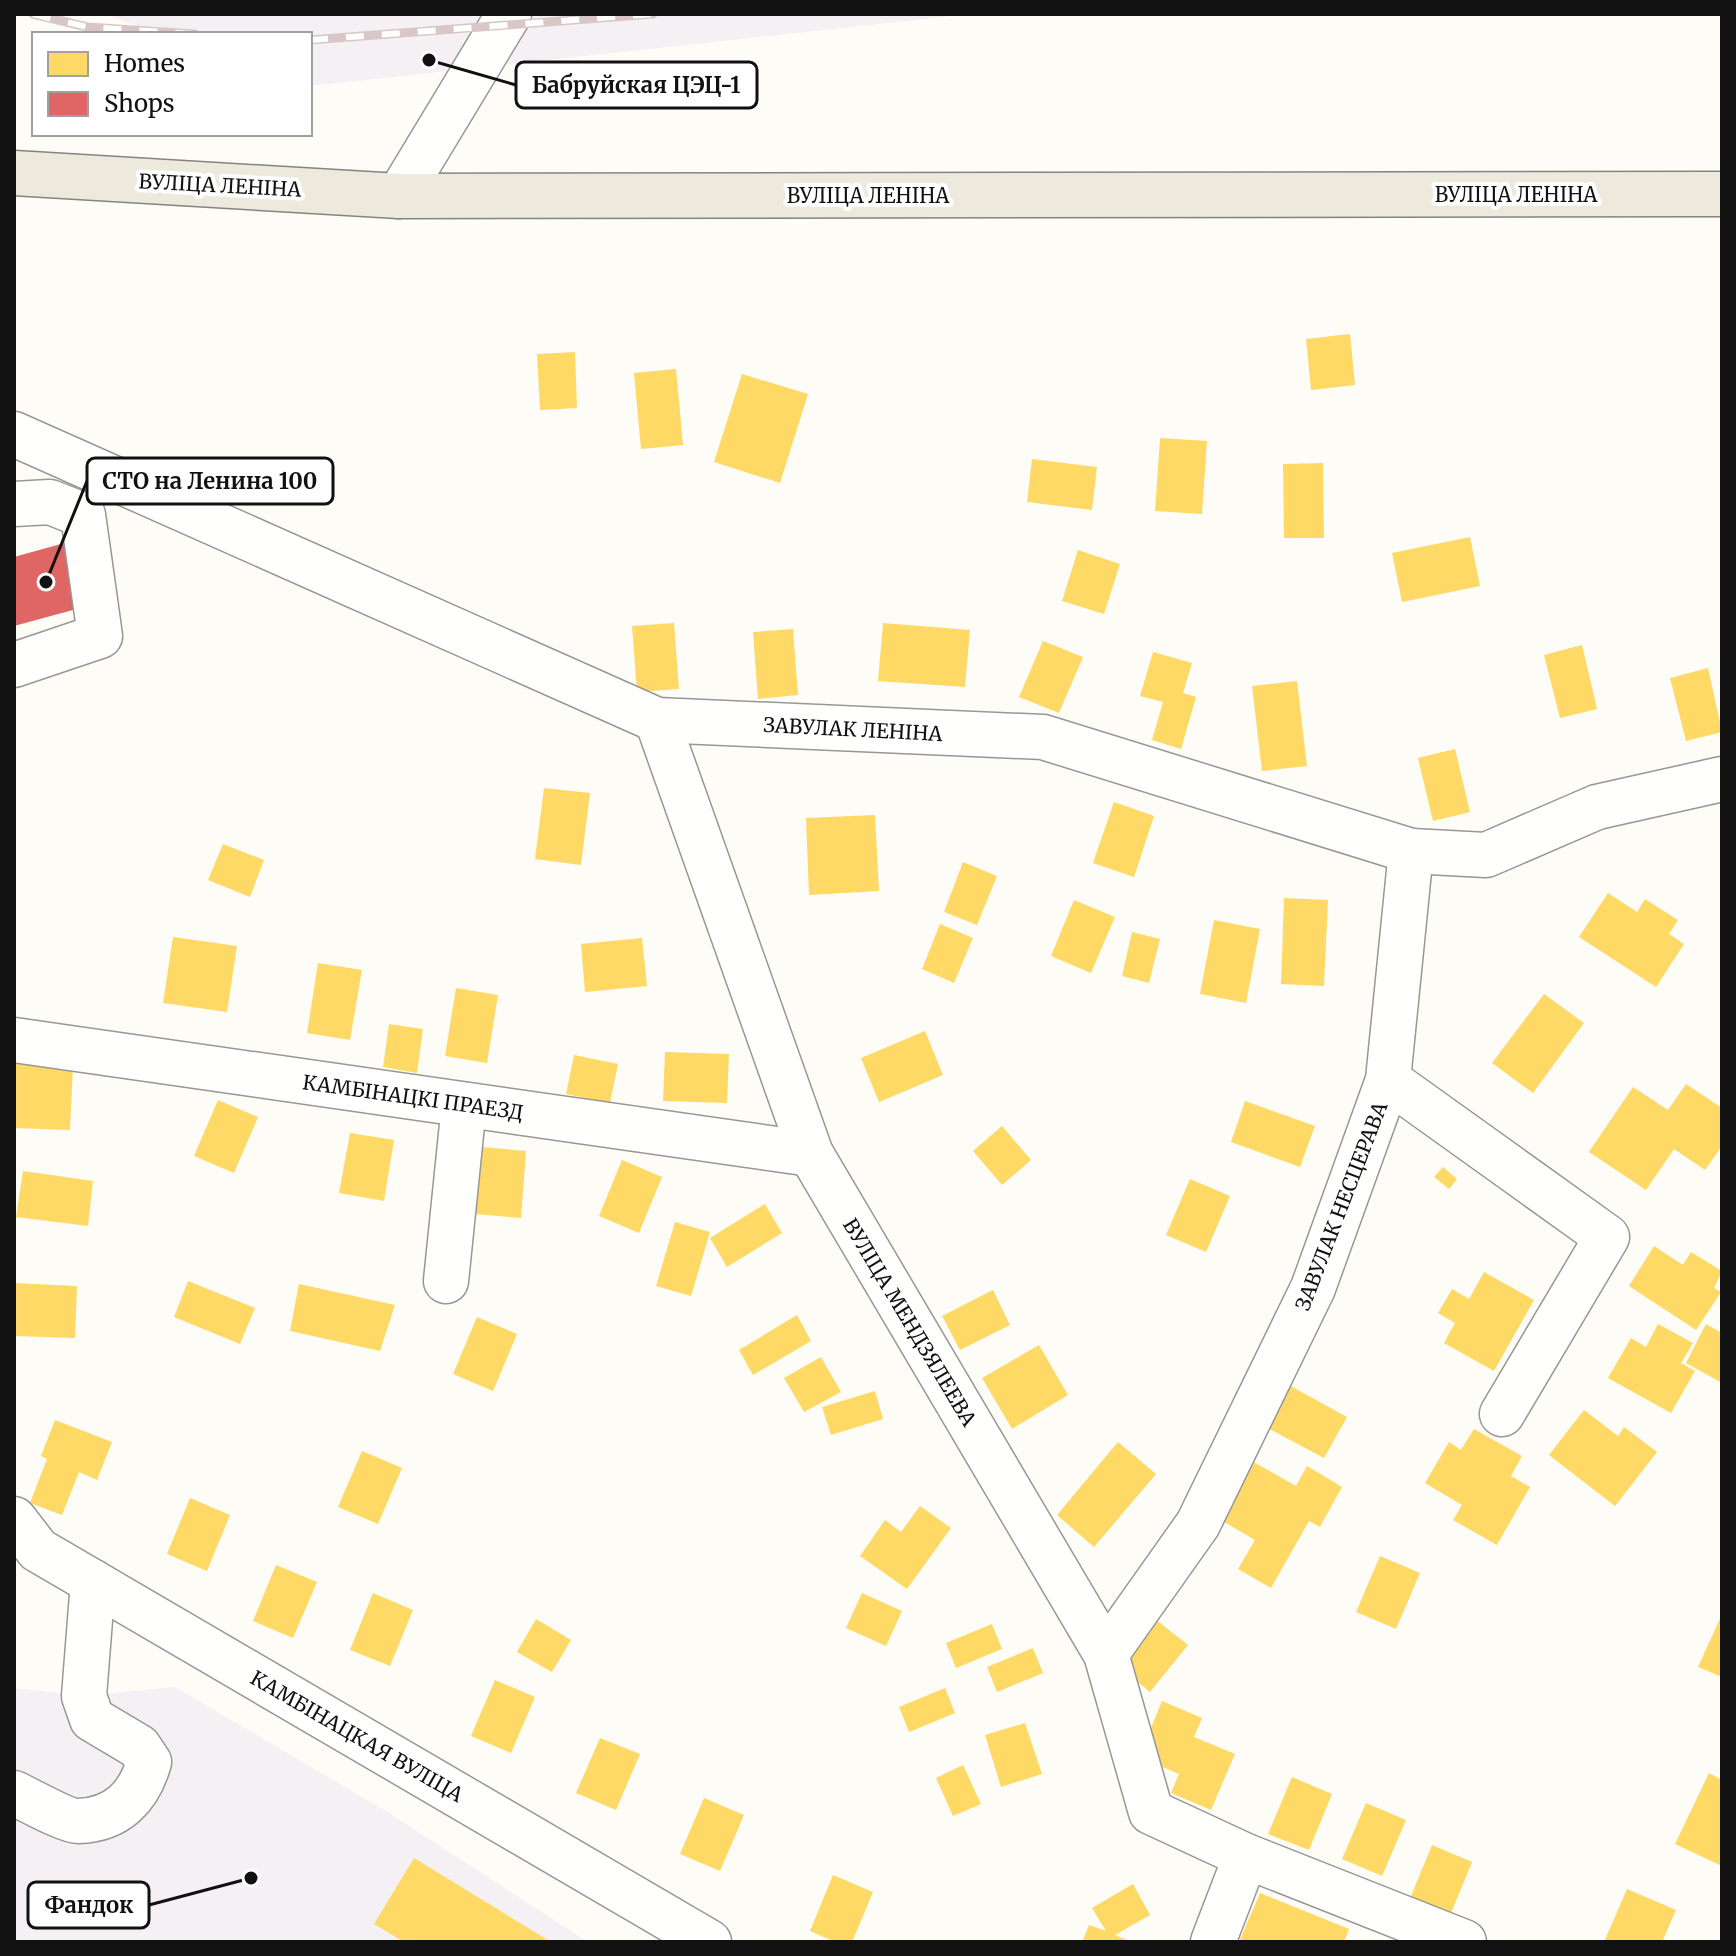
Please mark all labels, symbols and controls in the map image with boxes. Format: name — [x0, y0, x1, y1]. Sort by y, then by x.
legend — [32, 32, 312, 136]
text: Homes — [104, 48, 185, 79]
callout: Бабруйская ЦЭЦ-1 — [516, 62, 757, 108]
text: Бабруйская ЦЭЦ-1 — [532, 71, 740, 99]
text: Shops — [104, 88, 175, 119]
street label: ВУЛІЦА ЛЕНІНА — [138, 168, 303, 202]
street label: ВУЛІЦА ЛЕНІНА — [1435, 182, 1598, 207]
street label: ВУЛІЦА ЛЕНІНА — [787, 183, 950, 208]
callout: СТО на Ленина 100 — [87, 458, 333, 504]
text: СТО на Ленина 100 — [103, 467, 317, 495]
street label: ЗАВУЛАК ЛЕНІНА — [763, 712, 944, 746]
street label: КАМБІНАЦКІ ПРАЕЗД — [301, 1069, 525, 1125]
street label: ЗАВУЛАК НЕСЦЕРАВА — [1290, 1097, 1393, 1314]
street label: ВУЛІЦА МЕНДЗЯЛЕЕВА — [838, 1214, 982, 1431]
street label: КАМБІНАЦКАЯ ВУЛІЦА — [246, 1665, 468, 1808]
callout: Фандок — [28, 1882, 149, 1928]
text: Фандок — [45, 1891, 134, 1919]

